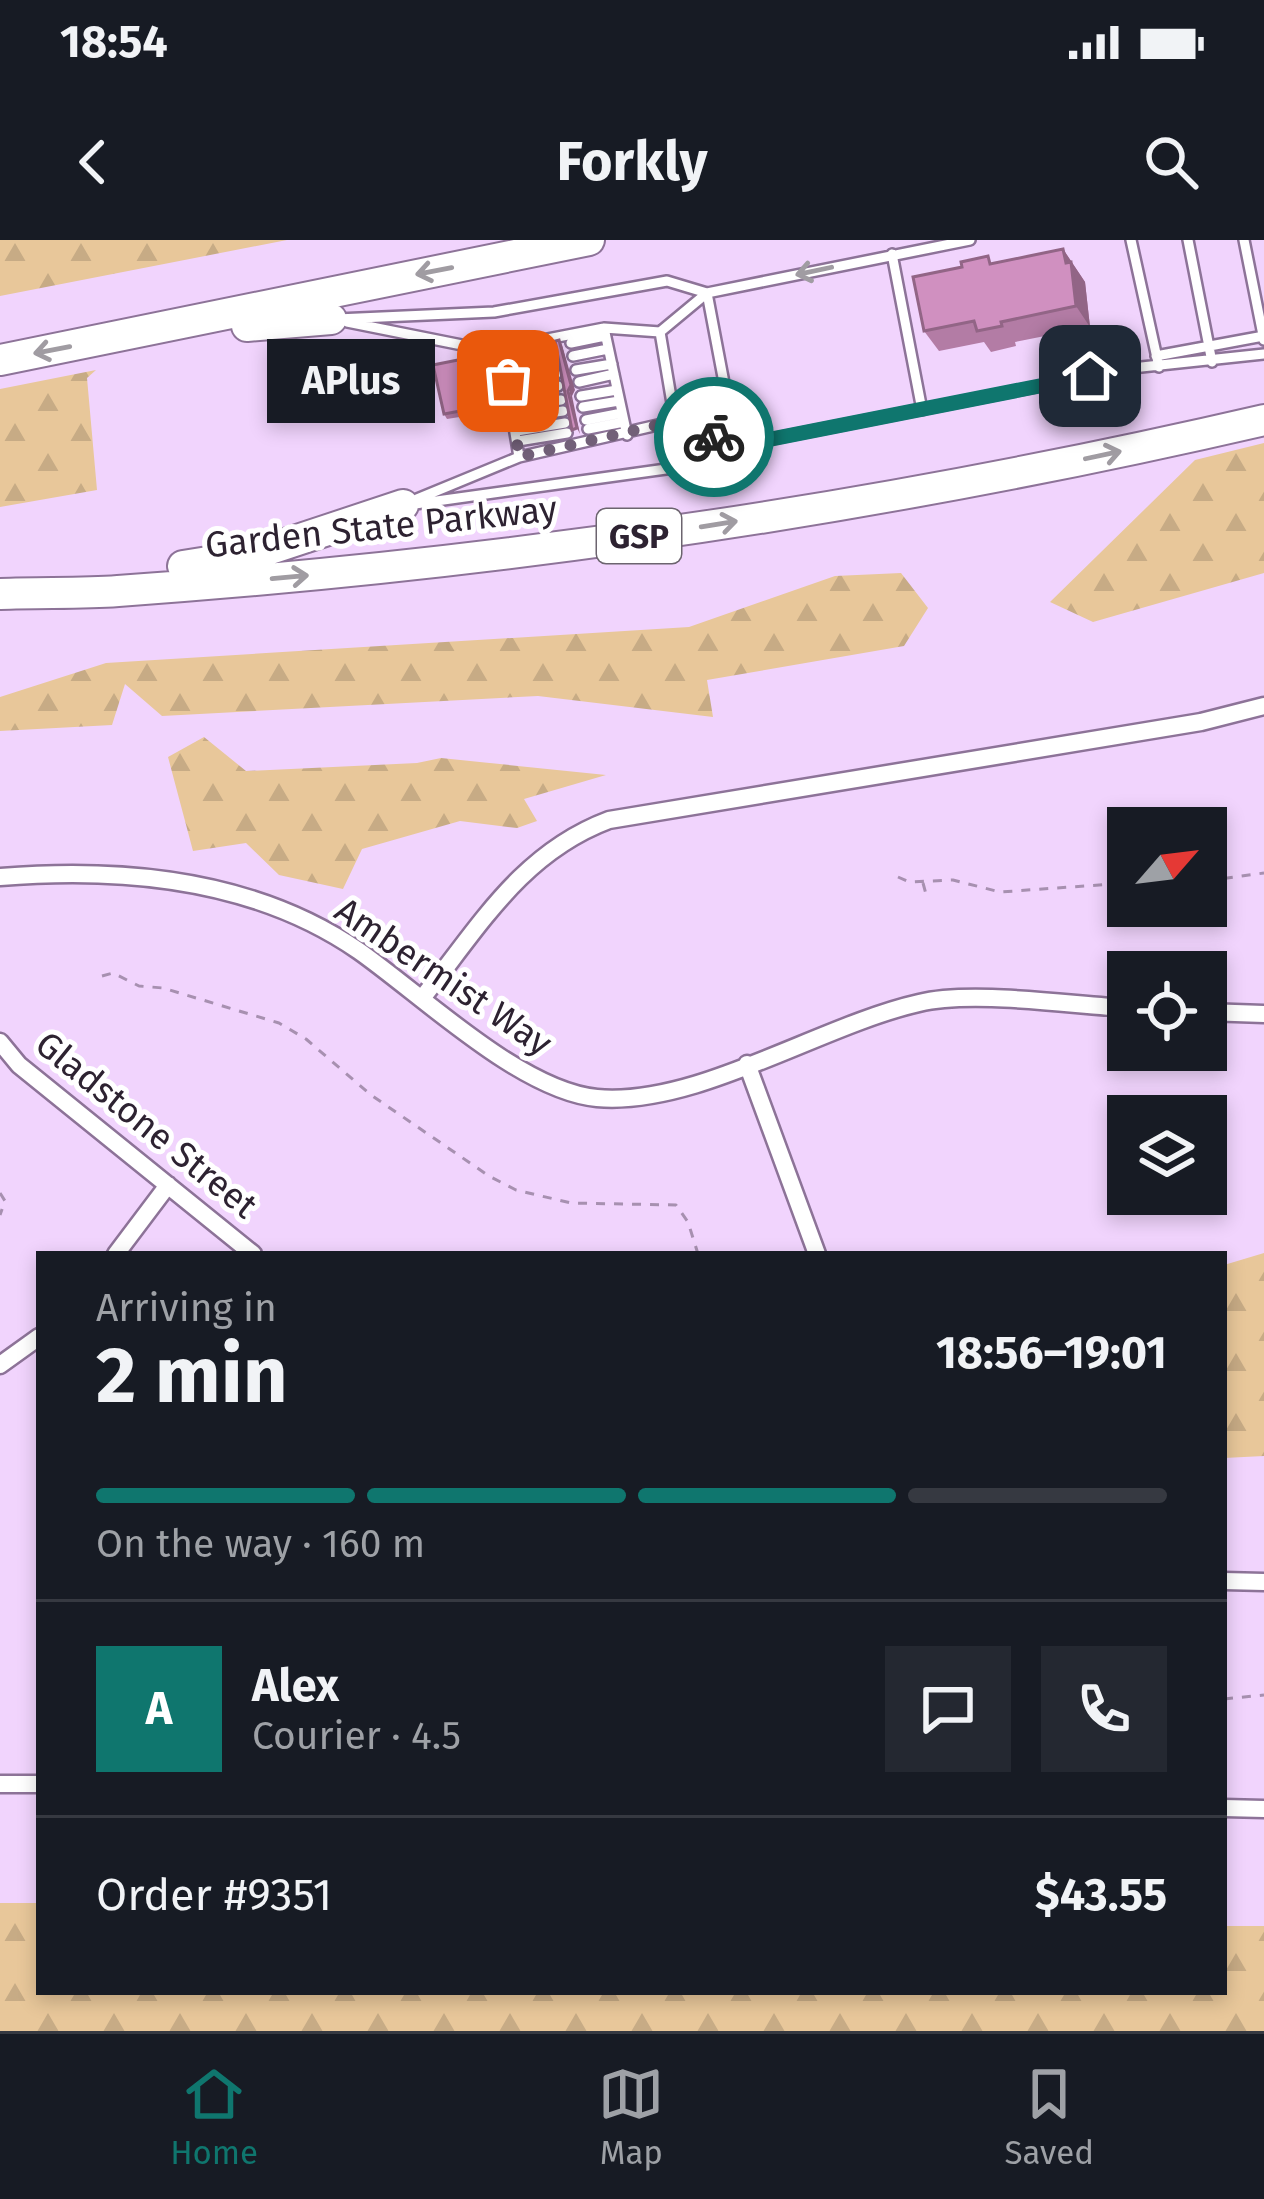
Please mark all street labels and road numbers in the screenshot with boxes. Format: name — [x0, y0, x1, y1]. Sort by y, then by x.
street label: Garden State Parkway — [203, 487, 559, 567]
road number: GSP — [597, 509, 681, 563]
street label: Ambermist Way — [327, 888, 560, 1066]
street label: Gladstone Street — [27, 1022, 266, 1228]

